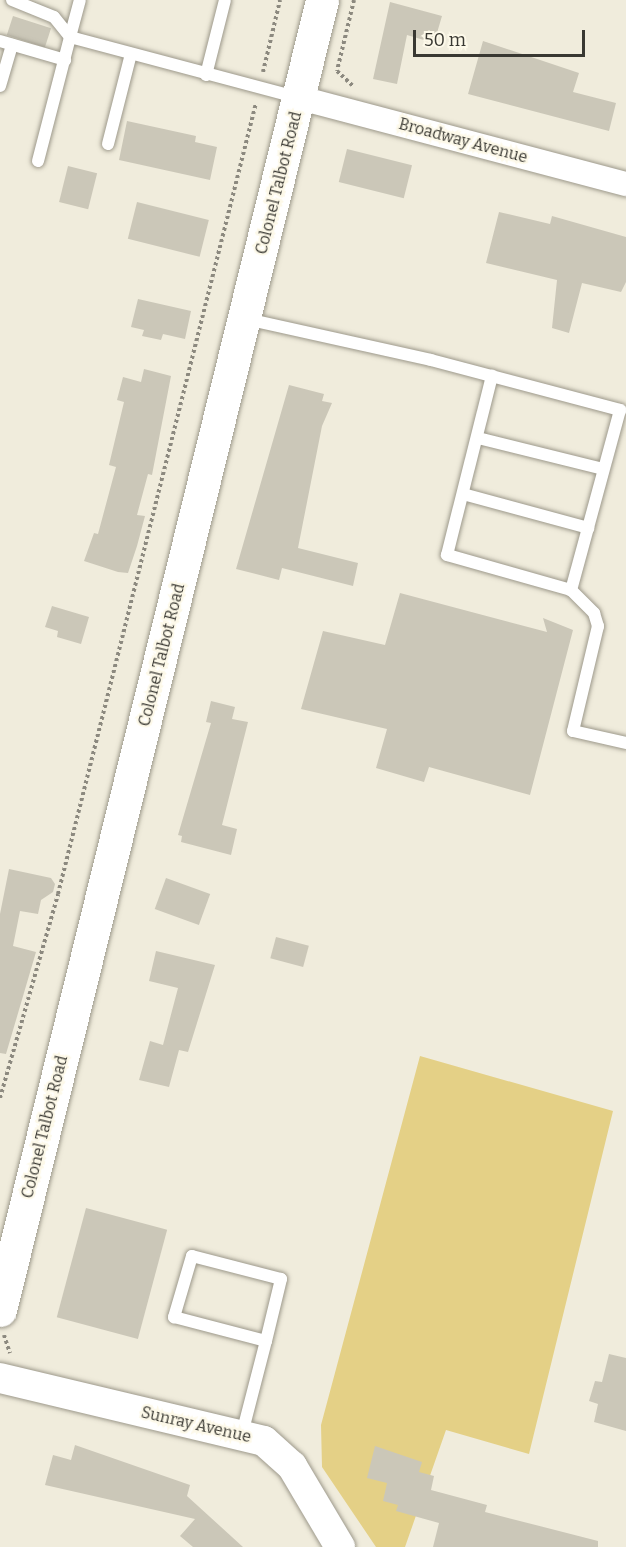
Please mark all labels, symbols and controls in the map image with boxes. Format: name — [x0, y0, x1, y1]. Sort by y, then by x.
scale bar — [416, 18, 588, 56]
text: 50 m — [424, 29, 466, 51]
street label: Colonel Talbot Road — [252, 110, 306, 256]
street label: Broadway Avenue — [397, 115, 529, 167]
street label: Colonel Talbot Road — [135, 582, 189, 728]
street label: Colonel Talbot Road — [18, 1054, 72, 1200]
street label: Sunray Avenue — [139, 1403, 253, 1447]

